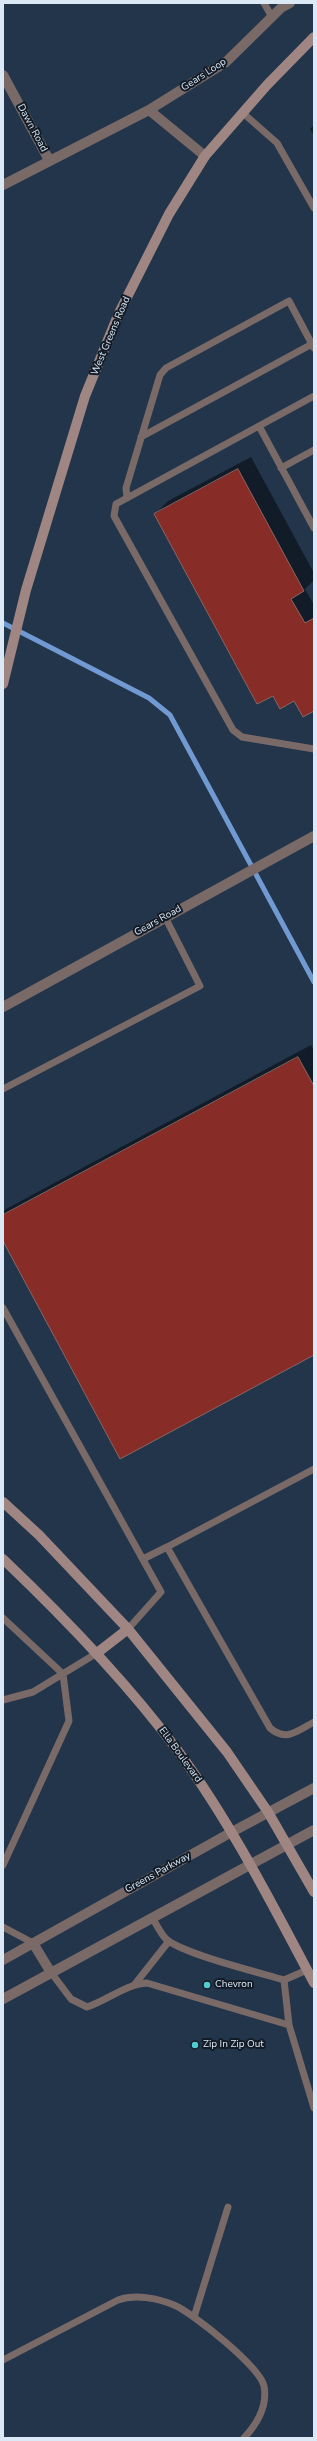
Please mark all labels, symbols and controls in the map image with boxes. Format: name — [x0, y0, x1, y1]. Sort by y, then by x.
street label: Gears Loop — [179, 56, 229, 94]
street label: Dawn Road — [14, 102, 50, 154]
street label: West Greens Road — [89, 295, 133, 377]
street label: Gears Road — [132, 903, 184, 939]
street label: Ella Boulevard — [156, 1725, 204, 1785]
street label: Greens Parkway — [123, 1850, 193, 1896]
place label: Chevron — [215, 1979, 253, 1991]
marker: Chevron — [202, 1980, 212, 1990]
place label: Zip In Zip Out — [203, 2039, 264, 2051]
marker: Zip In Zip Out — [190, 2040, 200, 2050]

